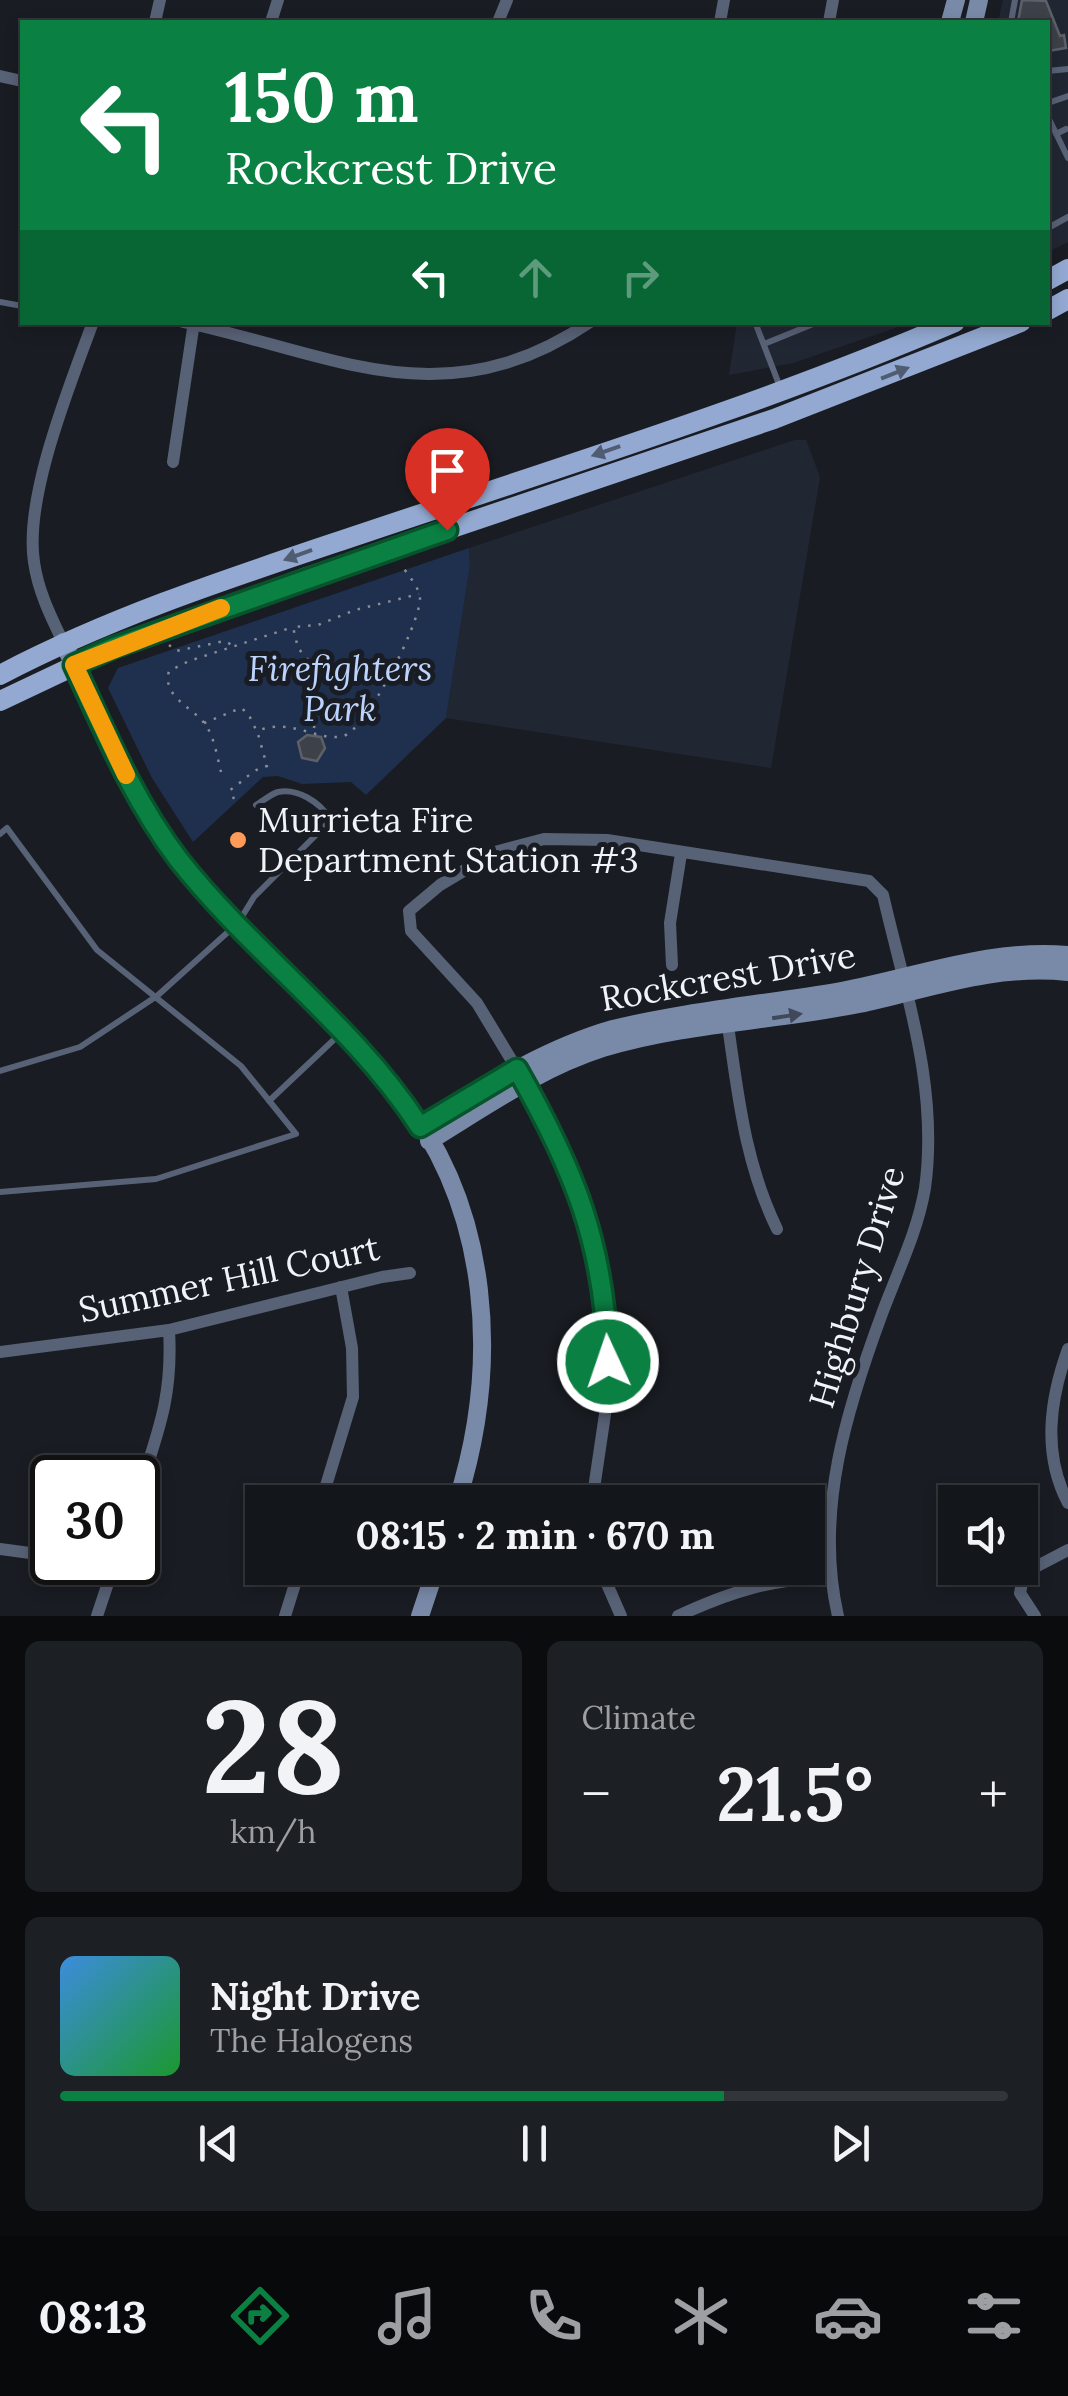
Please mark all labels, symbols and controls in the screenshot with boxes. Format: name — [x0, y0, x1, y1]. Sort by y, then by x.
text: 150 m — [225, 52, 419, 141]
icon: left — [60, 60, 190, 190]
text: Rockcrest Drive — [225, 139, 557, 196]
icon: left — [403, 250, 458, 305]
icon: ahead — [508, 250, 563, 305]
icon: right — [613, 250, 668, 305]
one-way arrow — [880, 365, 910, 381]
pin — [405, 428, 490, 531]
icon: arrive — [420, 443, 475, 498]
one-way arrow — [590, 445, 620, 460]
one-way arrow — [282, 549, 312, 564]
park label: Firefighters Park — [248, 646, 432, 731]
place label: Murrieta Fire Department Station #3 — [258, 797, 639, 882]
marker: Murrieta Fire Department Station #3 — [227, 829, 249, 851]
street label: Rockcrest Drive — [597, 932, 859, 1021]
one-way arrow — [772, 1007, 803, 1023]
street label: Highbury Drive — [798, 1161, 915, 1413]
street label: Summer Hill Court — [74, 1225, 384, 1332]
position arrow — [556, 1310, 660, 1414]
speed limit sign: 30 — [30, 1455, 160, 1585]
map controls — [938, 1485, 1038, 1585]
button: sound — [938, 1485, 1038, 1585]
text: 08:15 · 2 min · 670 m — [355, 1511, 715, 1559]
text: 28 — [201, 1662, 345, 1829]
text: Climate — [582, 1697, 696, 1738]
text: 21.5° — [716, 1746, 873, 1842]
text: − — [582, 1759, 611, 1829]
text: + — [979, 1759, 1008, 1829]
text: km/h — [230, 1811, 316, 1852]
text: Night Drive — [210, 1972, 421, 2020]
text: The Halogens — [210, 2020, 413, 2061]
icon: previous — [191, 2116, 246, 2171]
icon: pause — [507, 2116, 562, 2171]
icon: next — [823, 2116, 878, 2171]
icon: directions — [225, 2281, 295, 2351]
icon: music — [372, 2281, 442, 2351]
icon: phone — [519, 2281, 589, 2351]
icon: climate — [666, 2281, 736, 2351]
icon: car — [813, 2281, 883, 2351]
icon: filters — [959, 2281, 1029, 2351]
text: 08:13 — [38, 2288, 148, 2345]

